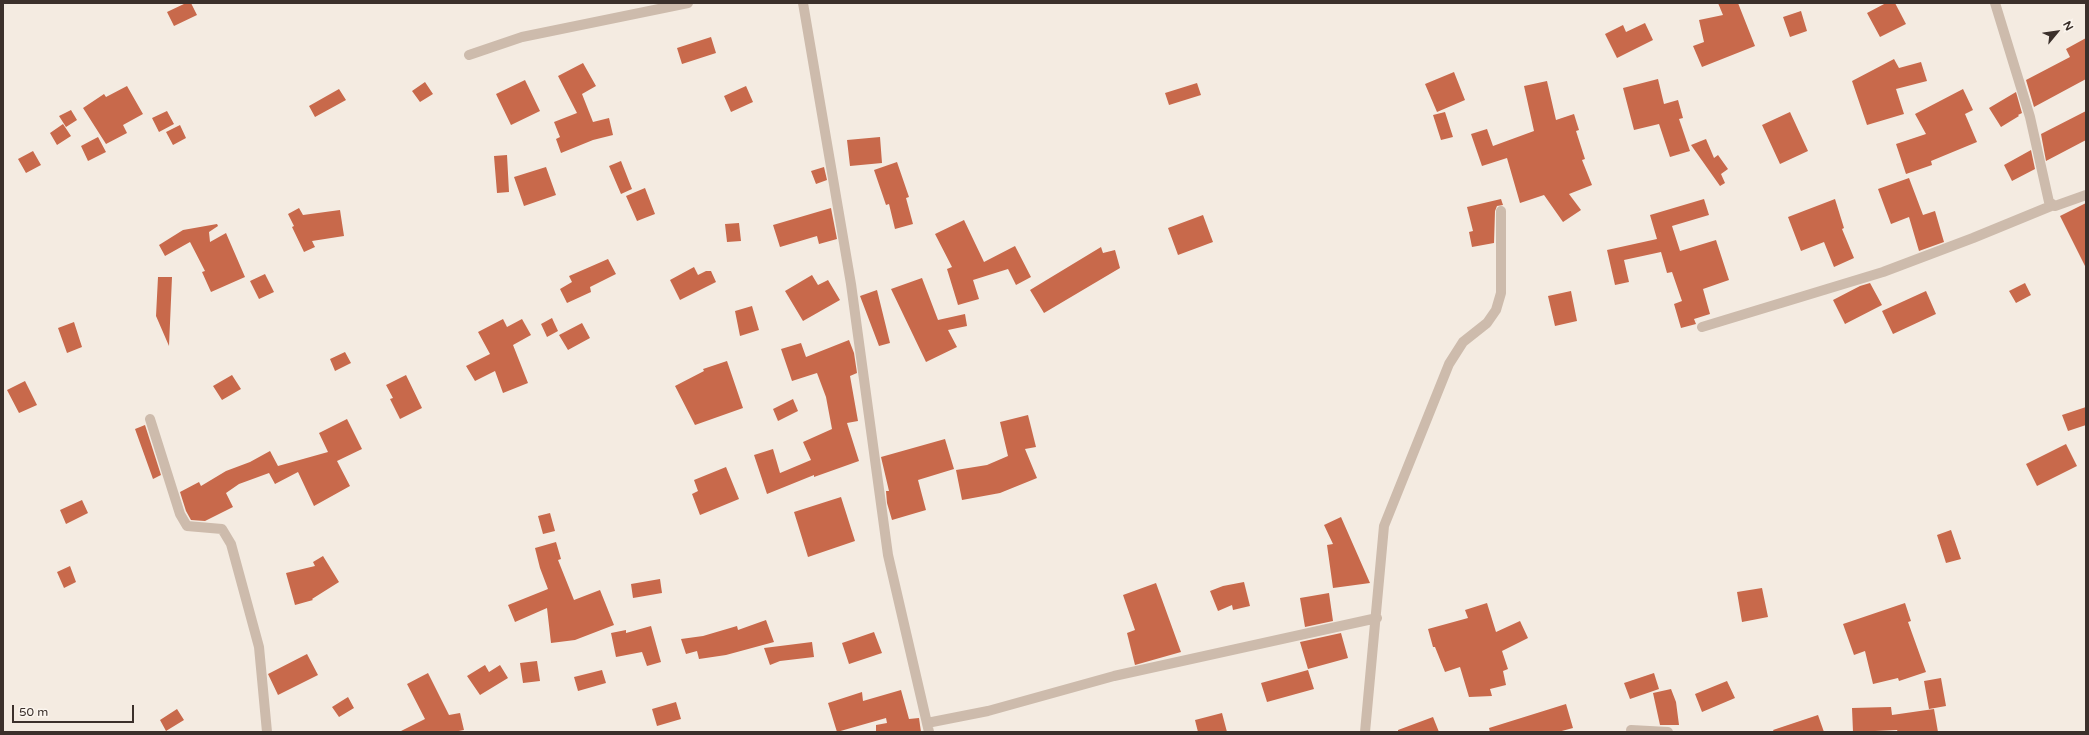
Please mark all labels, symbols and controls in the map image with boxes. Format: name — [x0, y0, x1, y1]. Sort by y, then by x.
north arrow — [2037, 12, 2077, 52]
text: N — [2060, 19, 2076, 33]
scale bar — [14, 697, 136, 723]
text: 50 m — [19, 705, 48, 719]

